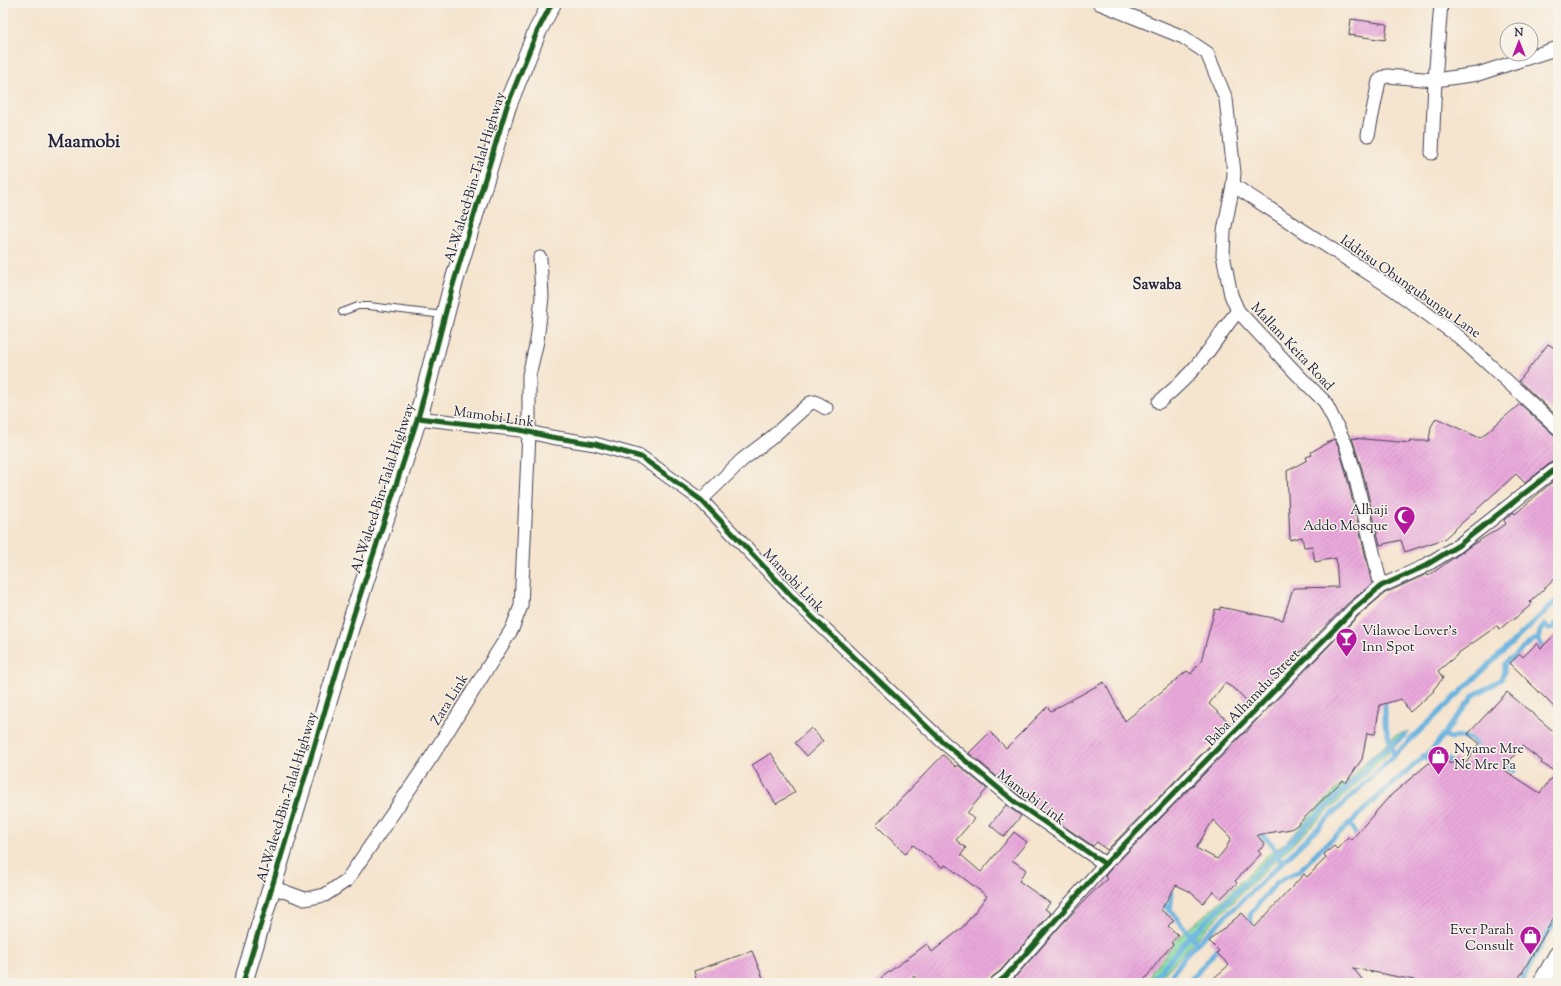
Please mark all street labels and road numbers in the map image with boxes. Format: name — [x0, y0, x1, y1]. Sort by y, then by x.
street label: Al-Waleed Bin-Talal Highway — [440, 90, 511, 265]
street label: Iddrisu Obungubungu Lane — [1335, 231, 1484, 344]
street label: Mallam Keita Road — [1245, 299, 1338, 396]
street label: Al-Waleed Bin-Talal Highway — [347, 401, 421, 576]
street label: Mamobi Link — [452, 402, 536, 434]
street label: Mamobi Link — [757, 545, 828, 618]
street label: Baba Alhamdu Street — [1202, 645, 1305, 752]
street label: Zara Link — [427, 670, 475, 730]
street label: Al-Waleed Bin-Talal Highway — [252, 710, 323, 885]
street label: Mamobi Link — [992, 766, 1070, 831]

